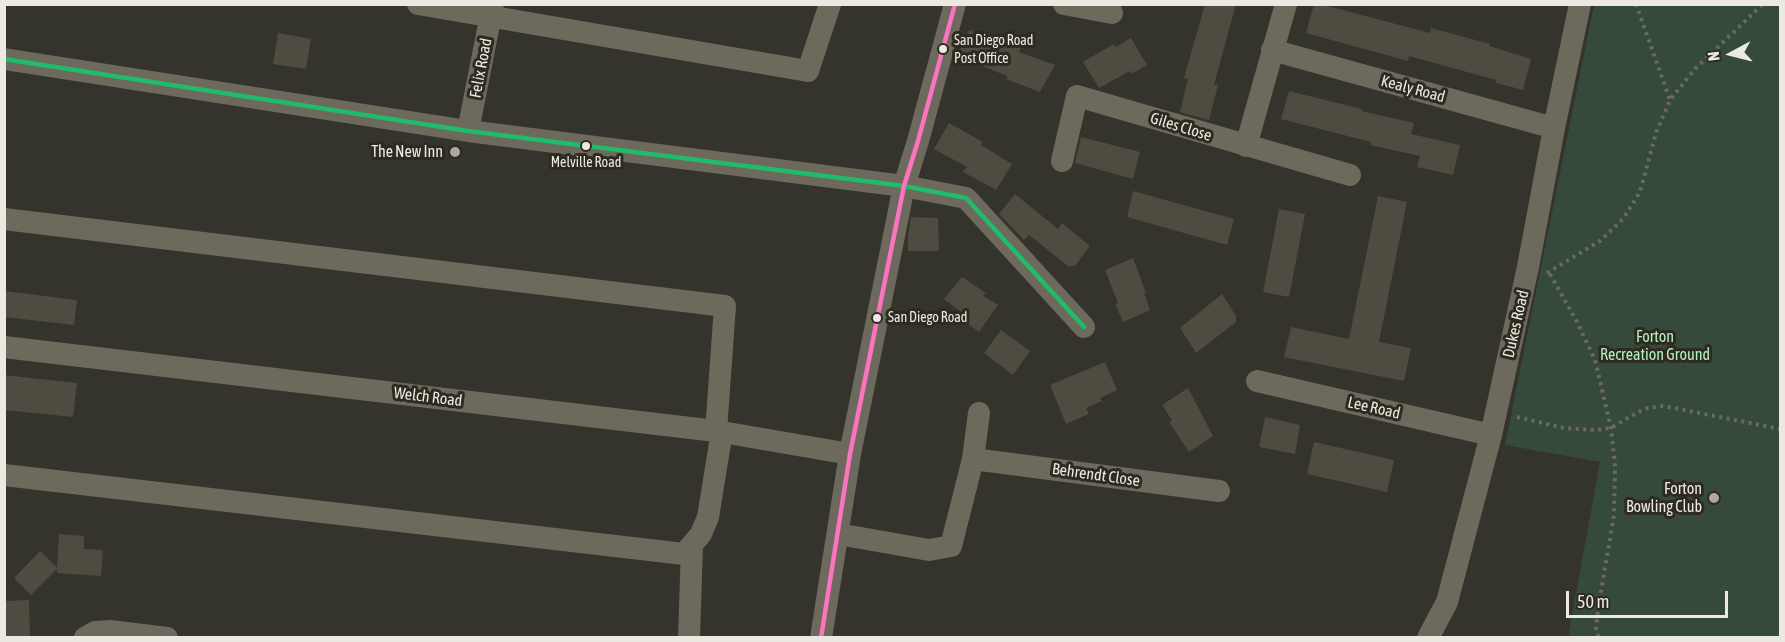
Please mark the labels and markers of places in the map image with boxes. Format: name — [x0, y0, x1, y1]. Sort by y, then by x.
place label: San Diego Road Post Office — [954, 33, 1033, 66]
marker: San Diego Road Post Office — [937, 43, 949, 55]
marker: Melville Road — [580, 140, 592, 152]
place label: The New Inn — [371, 142, 443, 162]
marker: The New Inn — [448, 145, 462, 159]
place label: Melville Road — [551, 155, 621, 171]
place label: San Diego Road — [888, 310, 967, 326]
marker: San Diego Road — [871, 312, 883, 324]
place label: Forton Bowling Club — [1626, 479, 1702, 517]
marker: Forton Bowling Club — [1707, 491, 1721, 505]

